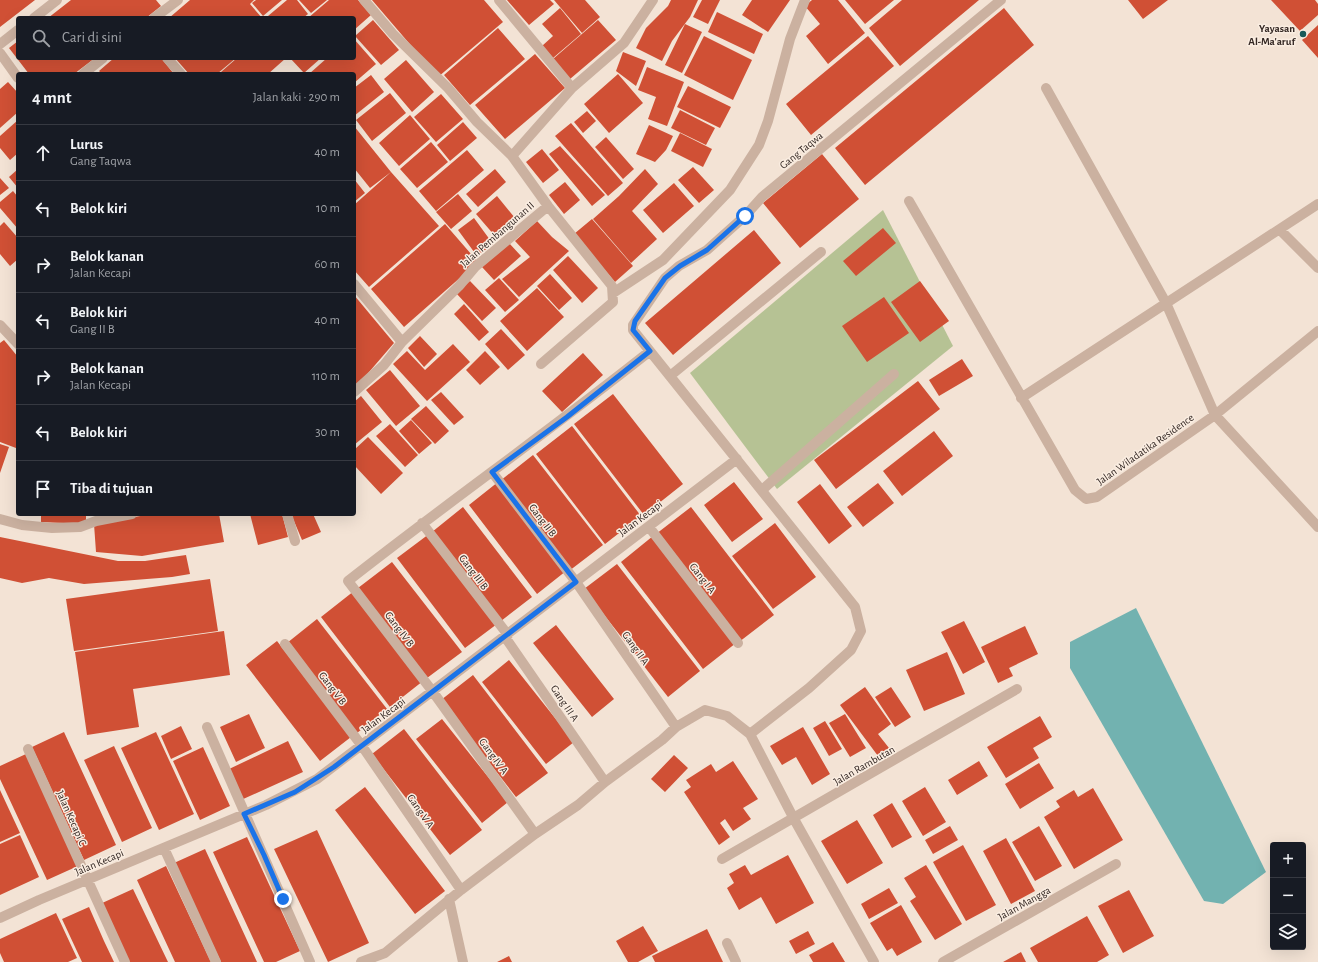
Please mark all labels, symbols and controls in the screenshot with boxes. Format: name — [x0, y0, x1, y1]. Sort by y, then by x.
search box — [16, 16, 356, 60]
place label: Yayasan Al-Ma'aruf — [1248, 23, 1296, 47]
icon: search — [30, 27, 52, 49]
marker: Yayasan Al-Ma'aruf — [1298, 29, 1308, 39]
text: Cari di sini — [62, 30, 122, 45]
text: 4 mnt — [32, 89, 71, 106]
text: Jalan kaki · 290 m — [253, 91, 340, 104]
street label: Gang Taqwa — [778, 130, 825, 171]
text: Lurus — [70, 137, 103, 152]
icon: ahead — [32, 142, 54, 164]
text: 40 m — [314, 146, 340, 159]
text: Gang Taqwa — [70, 155, 131, 168]
icon: left — [32, 198, 54, 220]
street label: Jalan Pembangunan II — [458, 199, 536, 269]
text: Belok kiri — [70, 201, 127, 216]
text: 10 m — [316, 202, 340, 215]
route start — [736, 207, 754, 225]
text: Belok kanan — [70, 249, 144, 264]
icon: right — [32, 254, 54, 276]
text: 60 m — [314, 258, 340, 271]
text: Jalan Kecapi — [70, 267, 131, 280]
text: Belok kiri — [70, 305, 127, 320]
icon: left — [32, 310, 54, 332]
text: 40 m — [314, 314, 340, 327]
text: Gang II B — [70, 323, 115, 336]
text: Belok kanan — [70, 361, 144, 376]
icon: right — [32, 366, 54, 388]
text: 110 m — [312, 370, 340, 383]
text: Jalan Kecapi — [70, 379, 131, 392]
street label: Jalan Wiladatika Residence — [1095, 412, 1196, 487]
icon: left — [32, 422, 54, 444]
text: Belok kiri — [70, 425, 127, 440]
text: 30 m — [315, 426, 340, 439]
icon: arrive — [32, 478, 54, 500]
text: Tiba di tujuan — [70, 481, 153, 496]
street label: Jalan Kecapi — [616, 498, 664, 538]
street label: Gang II B — [527, 502, 558, 539]
street label: Gang III B — [457, 553, 490, 592]
street label: Gang I A — [687, 561, 718, 596]
street label: Gang IV B — [383, 610, 416, 649]
street label: Gang II A — [620, 629, 651, 668]
street label: Gang V B — [317, 670, 349, 707]
street label: Gang III A — [548, 683, 581, 724]
street label: Jalan Kecapi — [359, 695, 407, 735]
street label: Gang IV A — [477, 736, 511, 777]
street label: Jalan Rambutan — [832, 744, 897, 787]
street label: Jalan Kecapi C — [54, 789, 89, 848]
street label: Gang V A — [405, 792, 436, 831]
map controls — [1270, 842, 1306, 950]
button: + — [1270, 842, 1306, 878]
street label: Jalan Kecapi — [73, 847, 125, 878]
button: − — [1270, 878, 1306, 914]
street label: Jalan Mangga — [996, 884, 1052, 922]
route end — [274, 890, 292, 908]
button: layers — [1270, 914, 1306, 950]

